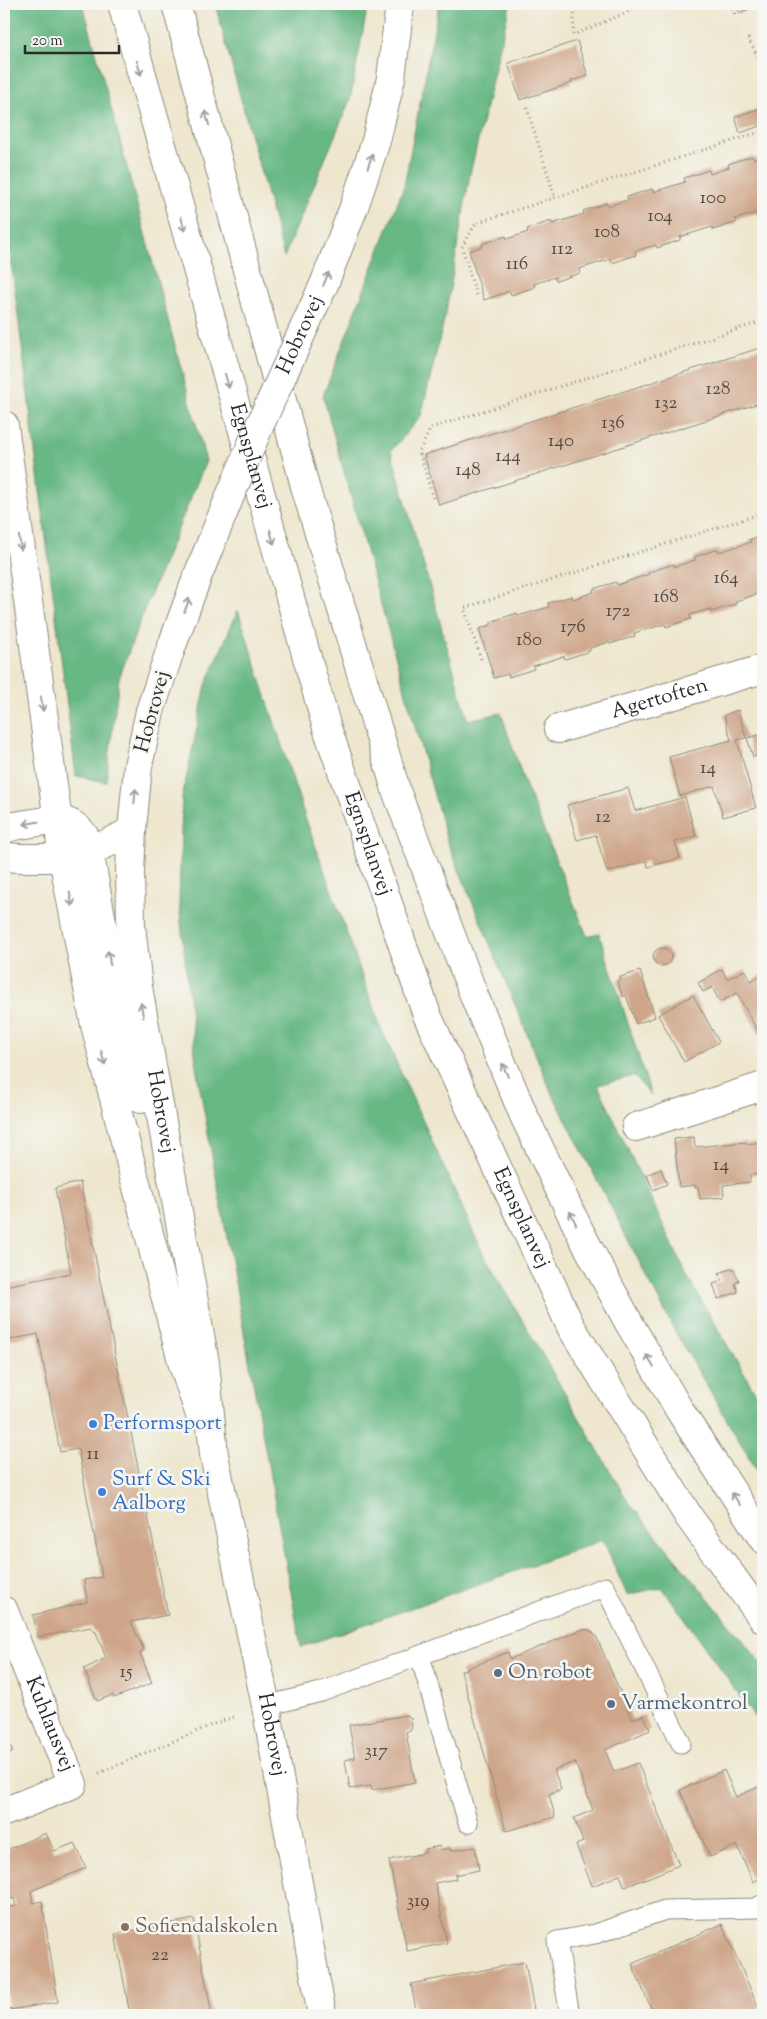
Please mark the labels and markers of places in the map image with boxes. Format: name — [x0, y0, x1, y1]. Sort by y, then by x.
place label: Performsport — [103, 1409, 222, 1439]
marker: Performsport — [87, 1418, 99, 1430]
place label: Surf & Ski Aalborg — [112, 1465, 211, 1519]
marker: Surf & Ski Aalborg — [96, 1486, 108, 1498]
place label: On robot — [508, 1658, 592, 1688]
marker: On robot — [492, 1667, 504, 1679]
place label: Varmekontrol — [621, 1689, 748, 1719]
marker: Varmekontrol — [605, 1698, 617, 1710]
place label: Sofiendalskolen — [135, 1912, 278, 1942]
marker: Sofiendalskolen — [119, 1921, 131, 1933]

